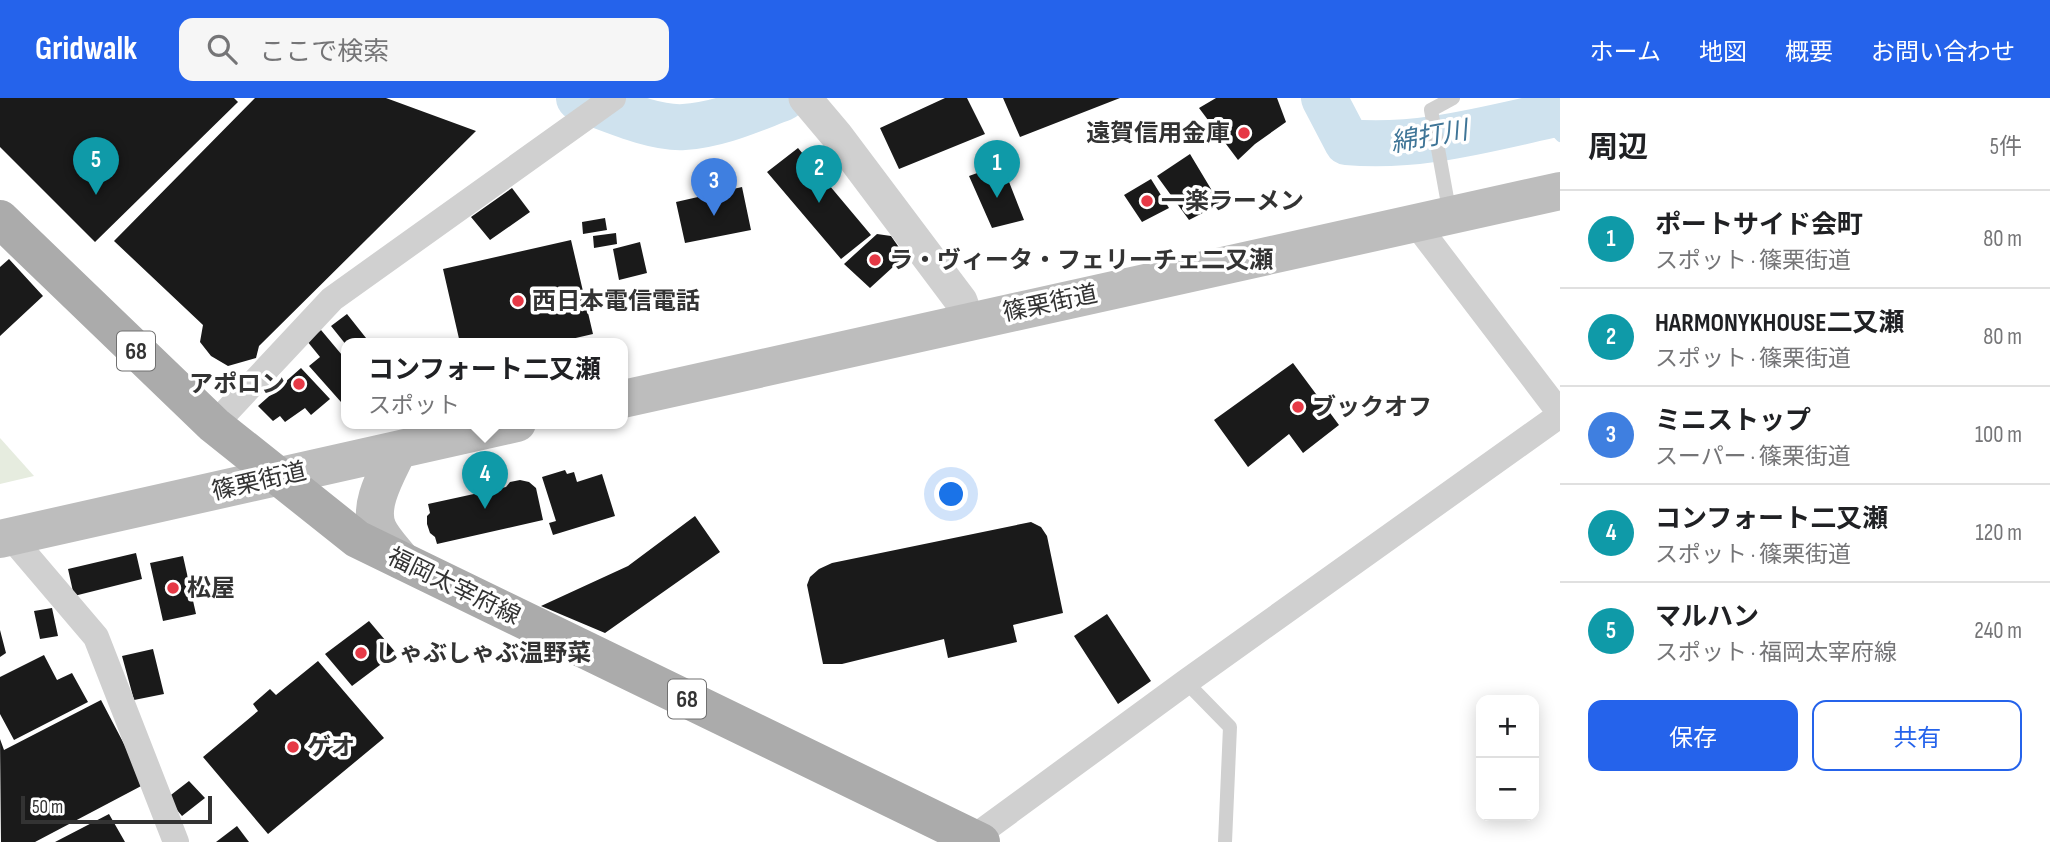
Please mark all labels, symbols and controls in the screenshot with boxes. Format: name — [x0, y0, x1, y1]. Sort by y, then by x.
search box — [179, 18, 669, 81]
text: Gridwalk — [35, 29, 137, 69]
icon: search — [203, 30, 241, 68]
text: ここで検索 — [259, 37, 389, 68]
text: ホーム — [1590, 38, 1661, 67]
text: 地図 — [1699, 38, 1747, 67]
text: 概要 — [1785, 38, 1833, 67]
text: お問い合わせ — [1871, 38, 2015, 67]
water label: 綿打川 — [1388, 115, 1473, 160]
place label: 遠賀信用金庫 — [1086, 119, 1230, 148]
marker: 遠賀信用金庫 — [1236, 125, 1252, 141]
text: 周辺 — [1588, 130, 1648, 166]
text: 5件 — [1990, 133, 2022, 161]
pin: 5 — [73, 137, 119, 195]
pin: 1 — [974, 140, 1020, 198]
pin: 2 — [796, 145, 842, 203]
pin: 3 — [691, 158, 737, 216]
place label: 一楽ラーメン — [1161, 187, 1304, 216]
marker: 一楽ラーメン — [1139, 193, 1155, 209]
text: ポートサイド会町 — [1655, 210, 1863, 241]
text: 1 — [1606, 225, 1616, 253]
text: 80 m — [1983, 225, 2022, 253]
place label: ラ・ヴィータ・フェリーチェ二又瀬 — [889, 246, 1273, 275]
text: スポット · 篠栗街道 — [1655, 247, 1851, 275]
marker: ラ・ヴィータ・フェリーチェ二又瀬 — [867, 252, 883, 268]
street label: 篠栗街道 — [1000, 279, 1100, 328]
place label: 西日本電信電話 — [532, 287, 700, 316]
marker: 西日本電信電話 — [510, 293, 526, 309]
text: HARMONYKHOUSE二又瀬 — [1655, 308, 1904, 339]
text: 2 — [1606, 323, 1616, 351]
text: 80 m — [1983, 323, 2022, 351]
road number: 68 — [117, 332, 155, 370]
popup — [341, 338, 628, 429]
text: スポット · 篠栗街道 — [1655, 345, 1851, 373]
text: コンフォート二又瀬 — [368, 355, 601, 386]
place label: アポロン — [189, 370, 285, 399]
marker: アポロン — [291, 376, 307, 392]
text: スポット — [368, 392, 460, 420]
place label: ブックオフ — [1312, 393, 1432, 422]
marker: ブックオフ — [1290, 399, 1306, 415]
text: ミニストップ — [1655, 406, 1811, 437]
text: 3 — [1606, 421, 1616, 449]
text: 100 m — [1975, 421, 2022, 449]
text: スーパー · 篠栗街道 — [1655, 443, 1851, 471]
pin: 4 — [462, 451, 508, 509]
street label: 篠栗街道 — [209, 457, 309, 506]
your location — [934, 477, 968, 511]
text: コンフォート二又瀬 — [1655, 504, 1888, 535]
text: 4 — [1606, 519, 1616, 547]
text: 120 m — [1976, 519, 2022, 547]
text: スポット · 篠栗街道 — [1655, 541, 1851, 569]
street label: 福岡太宰府線 — [383, 542, 525, 631]
place label: 松屋 — [187, 574, 235, 603]
marker: 松屋 — [165, 580, 181, 596]
text: マルハン — [1655, 602, 1759, 633]
text: 5 — [1606, 617, 1616, 645]
text: 240 m — [1974, 617, 2022, 645]
place label: しゃぶしゃぶ温野菜 — [375, 639, 591, 668]
text: スポット · 福岡太宰府線 — [1655, 639, 1897, 667]
marker: しゃぶしゃぶ温野菜 — [353, 645, 369, 661]
road number: 68 — [668, 680, 706, 719]
map controls — [1476, 695, 1539, 821]
button: + — [1476, 695, 1539, 758]
button: 保存 — [1588, 700, 1798, 771]
button: 共有 — [1812, 700, 2022, 771]
place label: ゲオ — [307, 733, 355, 762]
marker: ゲオ — [285, 739, 301, 755]
button: − — [1476, 758, 1539, 821]
scale bar — [21, 793, 212, 825]
text: 50 m — [32, 796, 63, 819]

